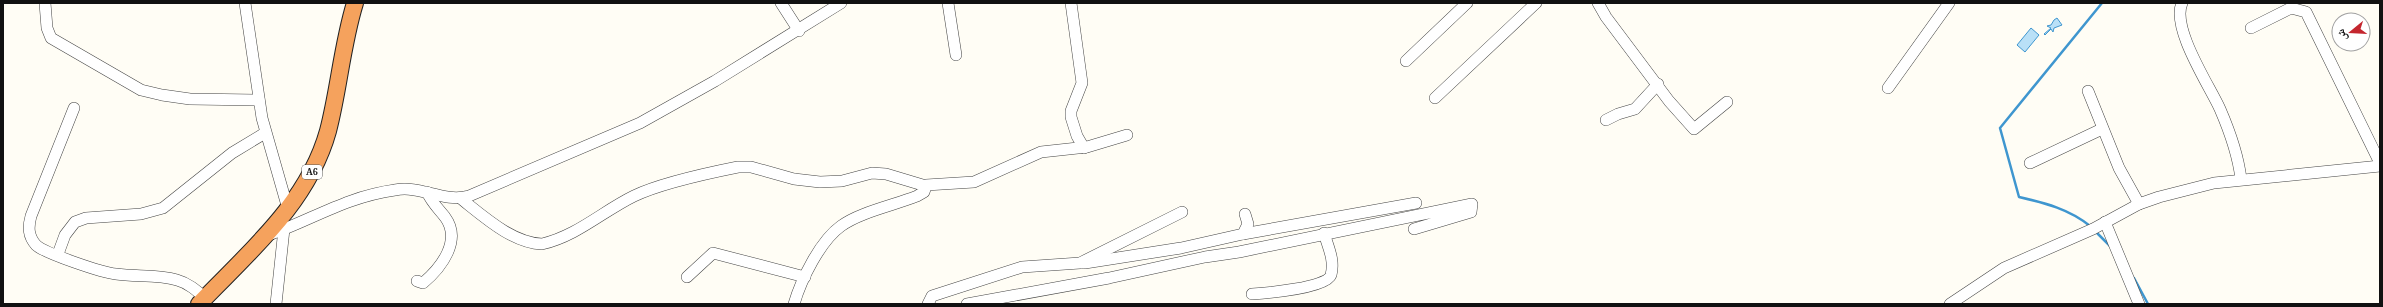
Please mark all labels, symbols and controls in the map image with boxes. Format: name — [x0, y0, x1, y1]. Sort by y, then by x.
north arrow — [2331, 12, 2371, 52]
text: ش — [2332, 27, 2351, 43]
road number: A6 — [302, 165, 322, 179]

